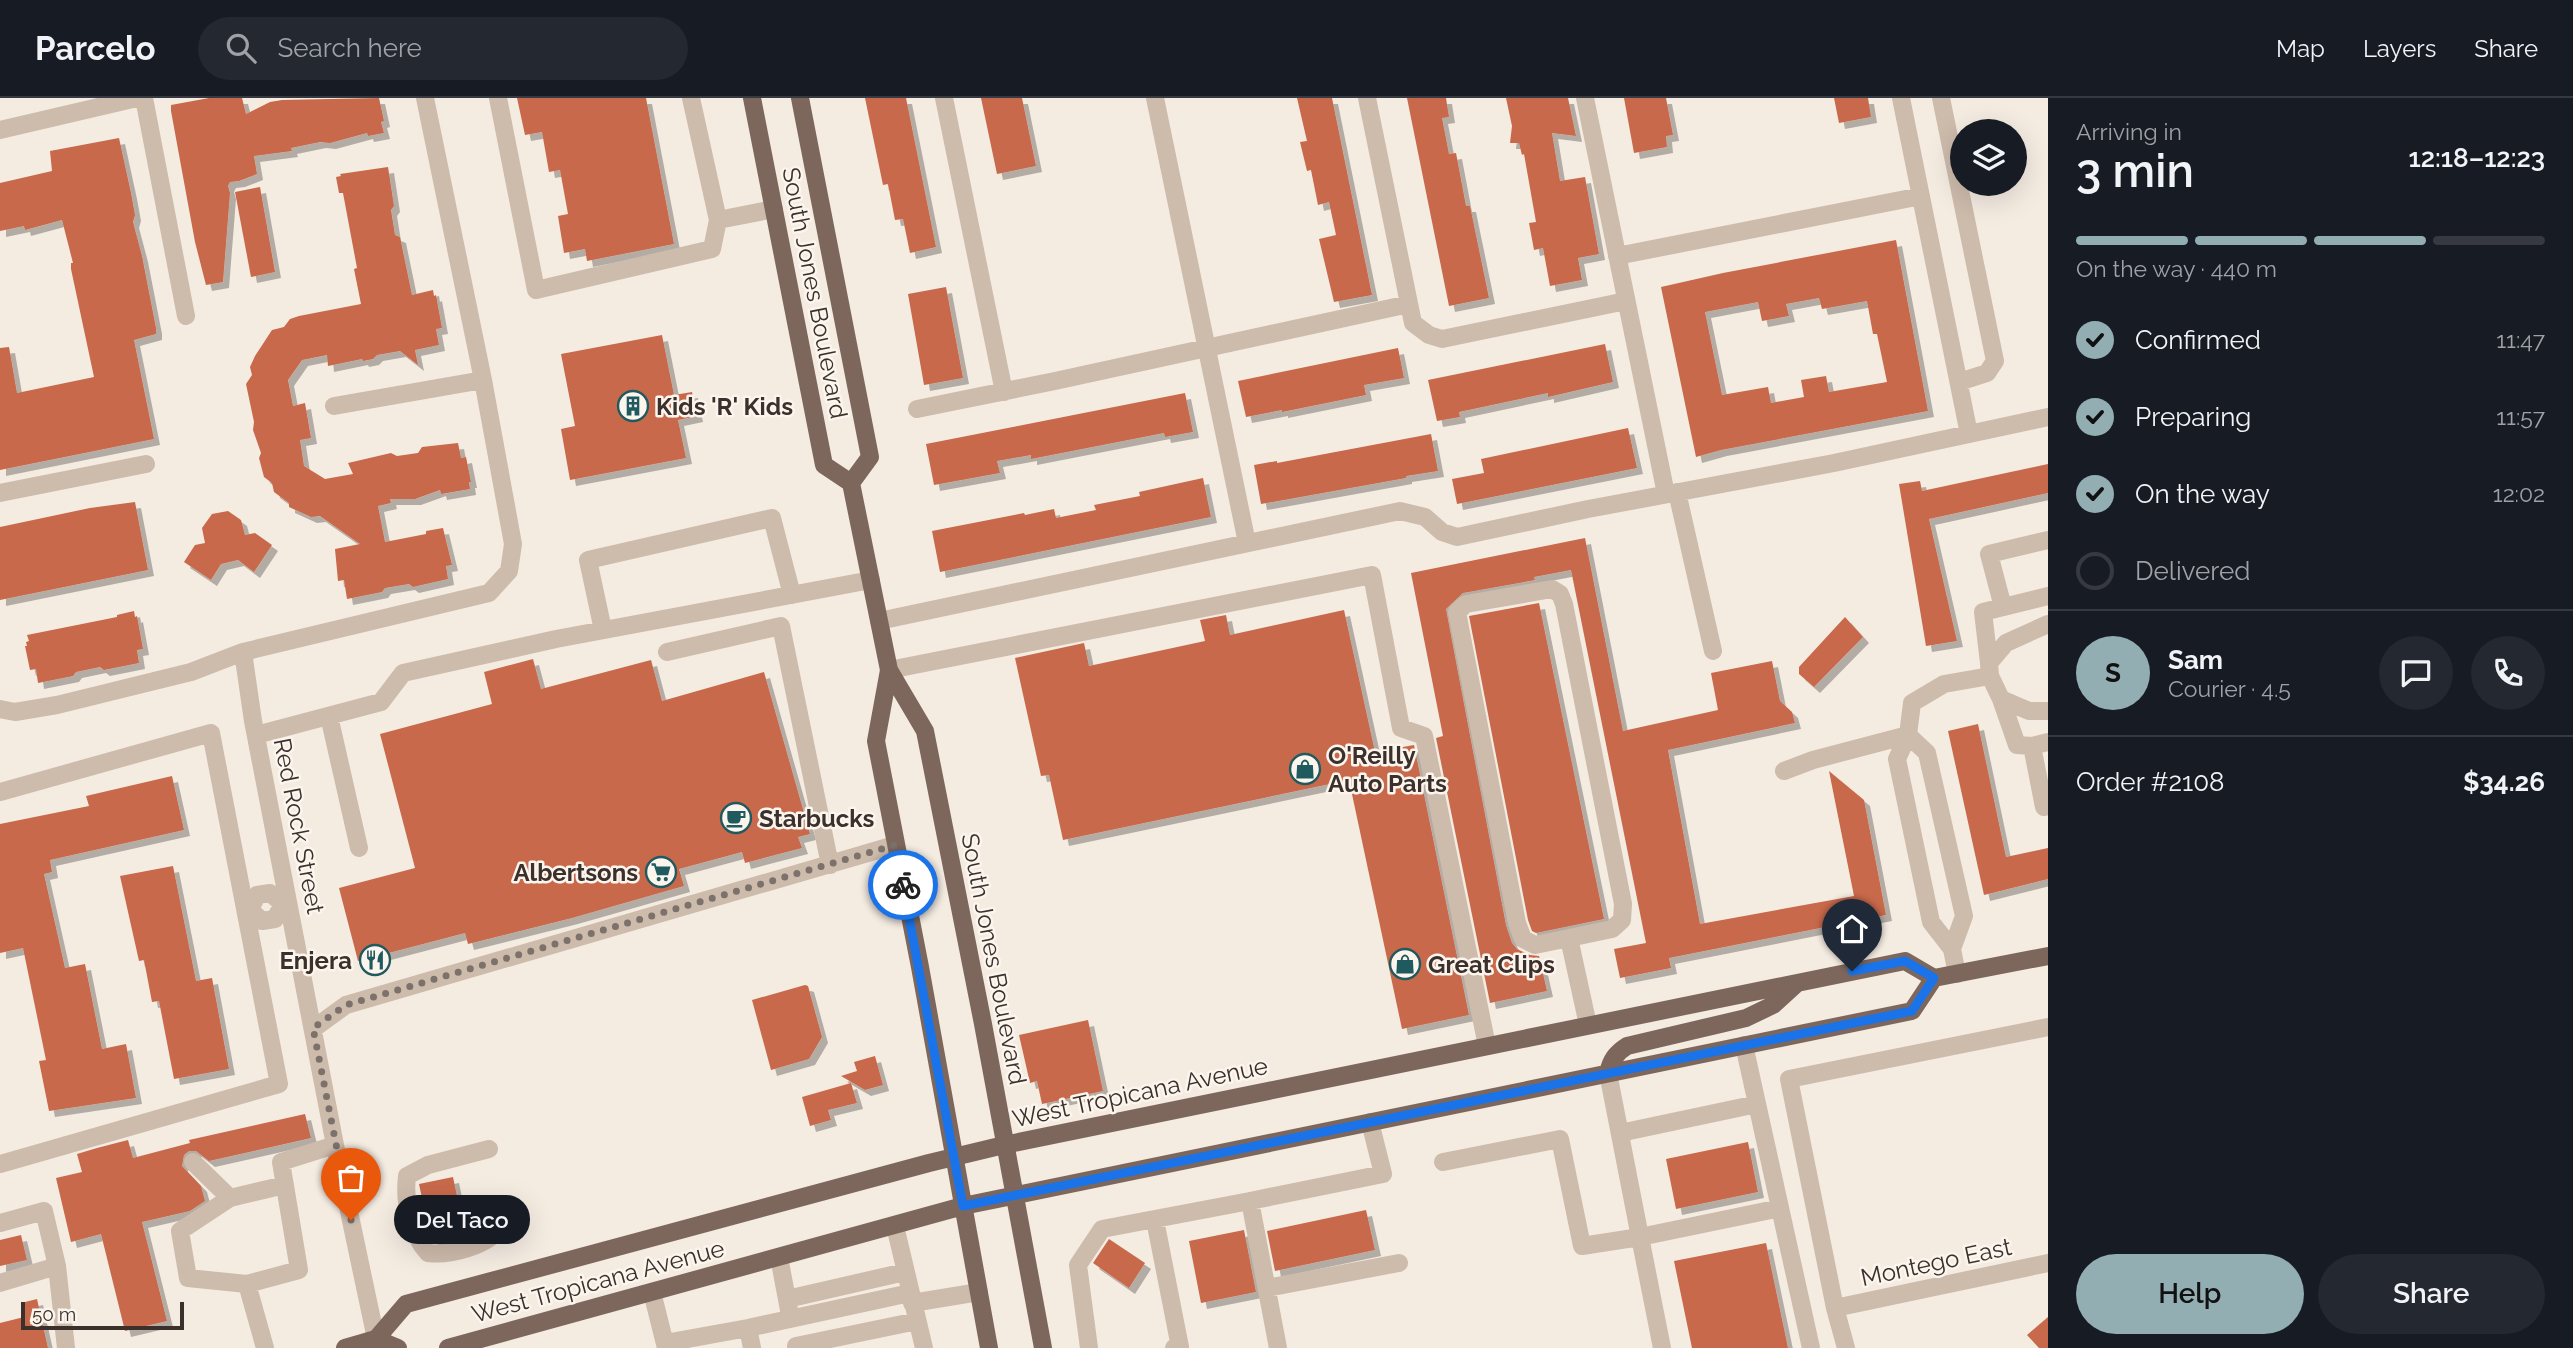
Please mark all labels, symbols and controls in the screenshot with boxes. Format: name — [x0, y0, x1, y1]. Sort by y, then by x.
search box — [198, 17, 688, 80]
text: Parcelo — [35, 29, 156, 68]
icon: search — [222, 29, 260, 67]
text: Search here — [278, 33, 422, 63]
text: Map — [2276, 34, 2325, 63]
text: Layers — [2363, 34, 2436, 63]
text: Share — [2474, 34, 2538, 63]
text: Arriving in — [2076, 118, 2182, 145]
map controls — [1950, 119, 2027, 196]
button: layers — [1950, 119, 2027, 196]
text: 12:18–12:23 — [2409, 143, 2545, 173]
text: 3 min — [2076, 144, 2194, 198]
street label: South Jones Boulevard — [776, 165, 854, 421]
text: On the way · 440 m — [2076, 255, 2277, 282]
icon: check — [2076, 321, 2114, 359]
text: Confirmed — [2135, 325, 2261, 355]
text: 11:47 — [2496, 326, 2545, 353]
building icon: Kids 'R' Kids — [616, 389, 650, 423]
place label: Kids 'R' Kids — [656, 392, 793, 421]
icon: check — [2076, 398, 2114, 436]
text: Preparing — [2135, 402, 2251, 432]
text: 11:57 — [2496, 403, 2545, 430]
icon: check — [2076, 475, 2114, 513]
text: On the way — [2135, 479, 2270, 509]
text: 12:02 — [2493, 480, 2545, 507]
text: Delivered — [2135, 556, 2250, 586]
button: chat — [2379, 636, 2453, 710]
button: phone — [2471, 636, 2545, 710]
text: Sam — [2168, 645, 2223, 675]
text: S — [2105, 658, 2121, 688]
text: Courier · 4.5 — [2168, 675, 2291, 702]
street label: Red Rock Street — [268, 736, 330, 916]
place label: O'Reilly Auto Parts — [1328, 741, 1447, 798]
shop icon: O'Reilly Auto Parts — [1288, 752, 1322, 786]
text: Order #2108 — [2076, 767, 2224, 797]
text: $34.26 — [2463, 767, 2545, 797]
cafe icon: Starbucks — [719, 801, 753, 835]
place label: Starbucks — [759, 804, 875, 833]
street label: South Jones Boulevard — [955, 831, 1033, 1087]
courier — [868, 850, 938, 920]
supermarket icon: Albertsons — [644, 855, 678, 889]
place label: Albertsons — [513, 858, 638, 887]
icon: bike — [884, 866, 922, 904]
pin — [1822, 899, 1882, 971]
icon: home — [1833, 910, 1871, 948]
restaurant icon: Enjera — [358, 943, 392, 977]
place label: Enjera — [280, 946, 352, 975]
shop icon: Great Clips — [1388, 947, 1422, 981]
place label: Great Clips — [1428, 950, 1555, 979]
street label: West Tropicana Avenue — [1010, 1051, 1270, 1133]
pin — [321, 1148, 381, 1220]
icon: bag — [332, 1159, 370, 1197]
callout: Del Taco — [393, 1196, 530, 1244]
text: Del Taco — [416, 1206, 508, 1233]
street label: Montego East — [1858, 1232, 2014, 1292]
street label: West Tropicana Avenue — [468, 1233, 728, 1329]
button: Help — [2076, 1254, 2304, 1334]
button: Share — [2318, 1254, 2545, 1334]
scale bar — [21, 1299, 184, 1331]
text: 50 m — [32, 1303, 76, 1325]

